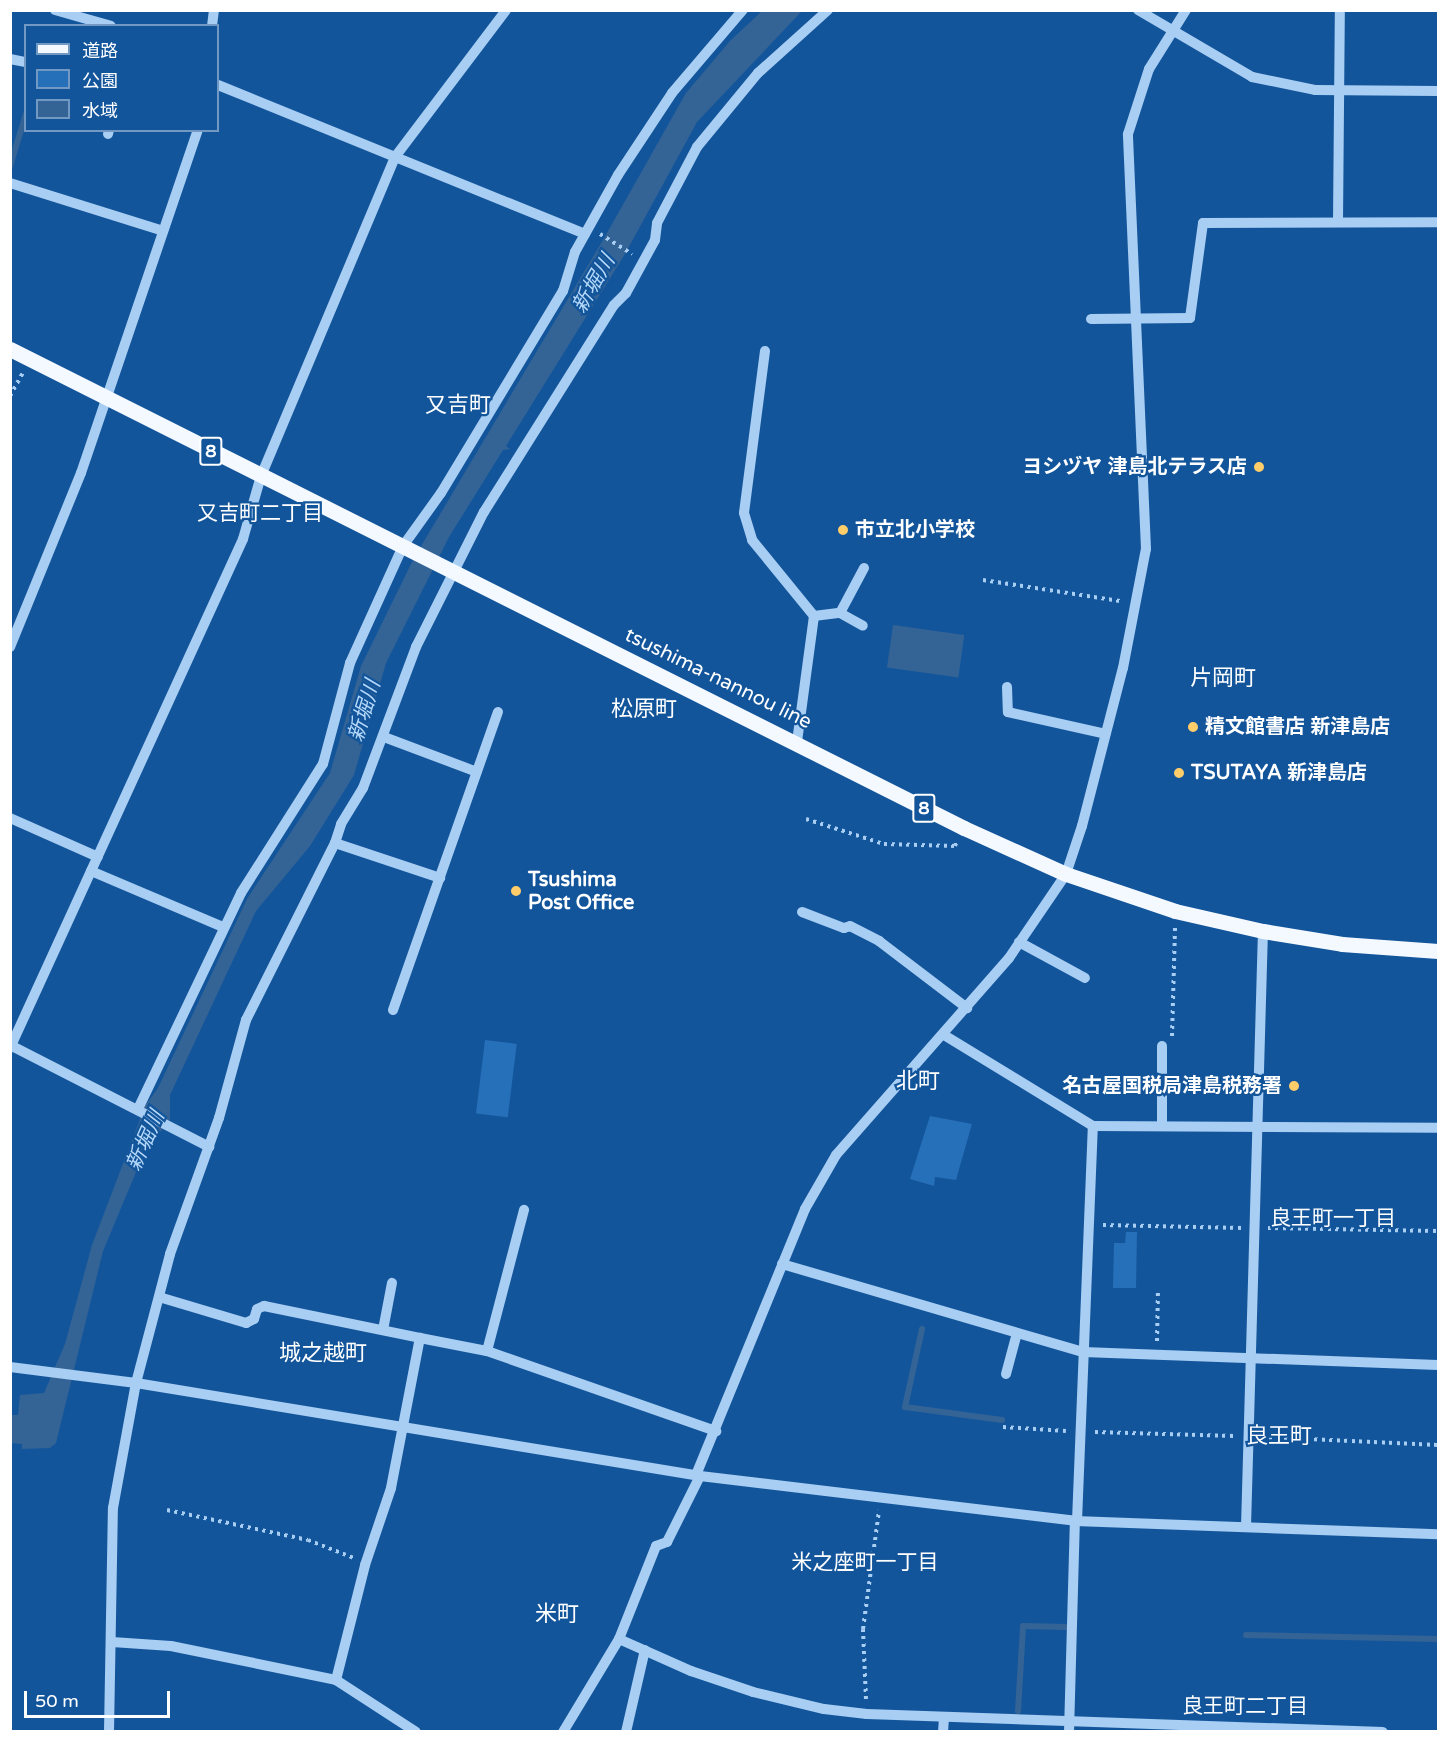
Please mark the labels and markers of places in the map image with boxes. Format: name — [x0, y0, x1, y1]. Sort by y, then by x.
place label: ヨシヅヤ 津島北テラス店 — [1022, 455, 1247, 479]
marker: ヨシヅヤ 津島北テラス店 — [1252, 460, 1266, 474]
place label: 市立北小学校 — [855, 518, 975, 542]
marker: 市立北小学校 — [836, 523, 850, 537]
place label: 精文館書店 新津島店 — [1205, 715, 1390, 739]
marker: 精文館書店 新津島店 — [1186, 720, 1200, 734]
place label: TSUTAYA 新津島店 — [1191, 761, 1367, 785]
marker: TSUTAYA 新津島店 — [1172, 766, 1186, 780]
place label: Tsushima Post Office — [528, 868, 634, 915]
marker: Tsushima Post Office — [509, 884, 523, 898]
place label: 名古屋国税局津島税務署 — [1062, 1074, 1282, 1098]
marker: 名古屋国税局津島税務署 — [1287, 1079, 1301, 1093]

